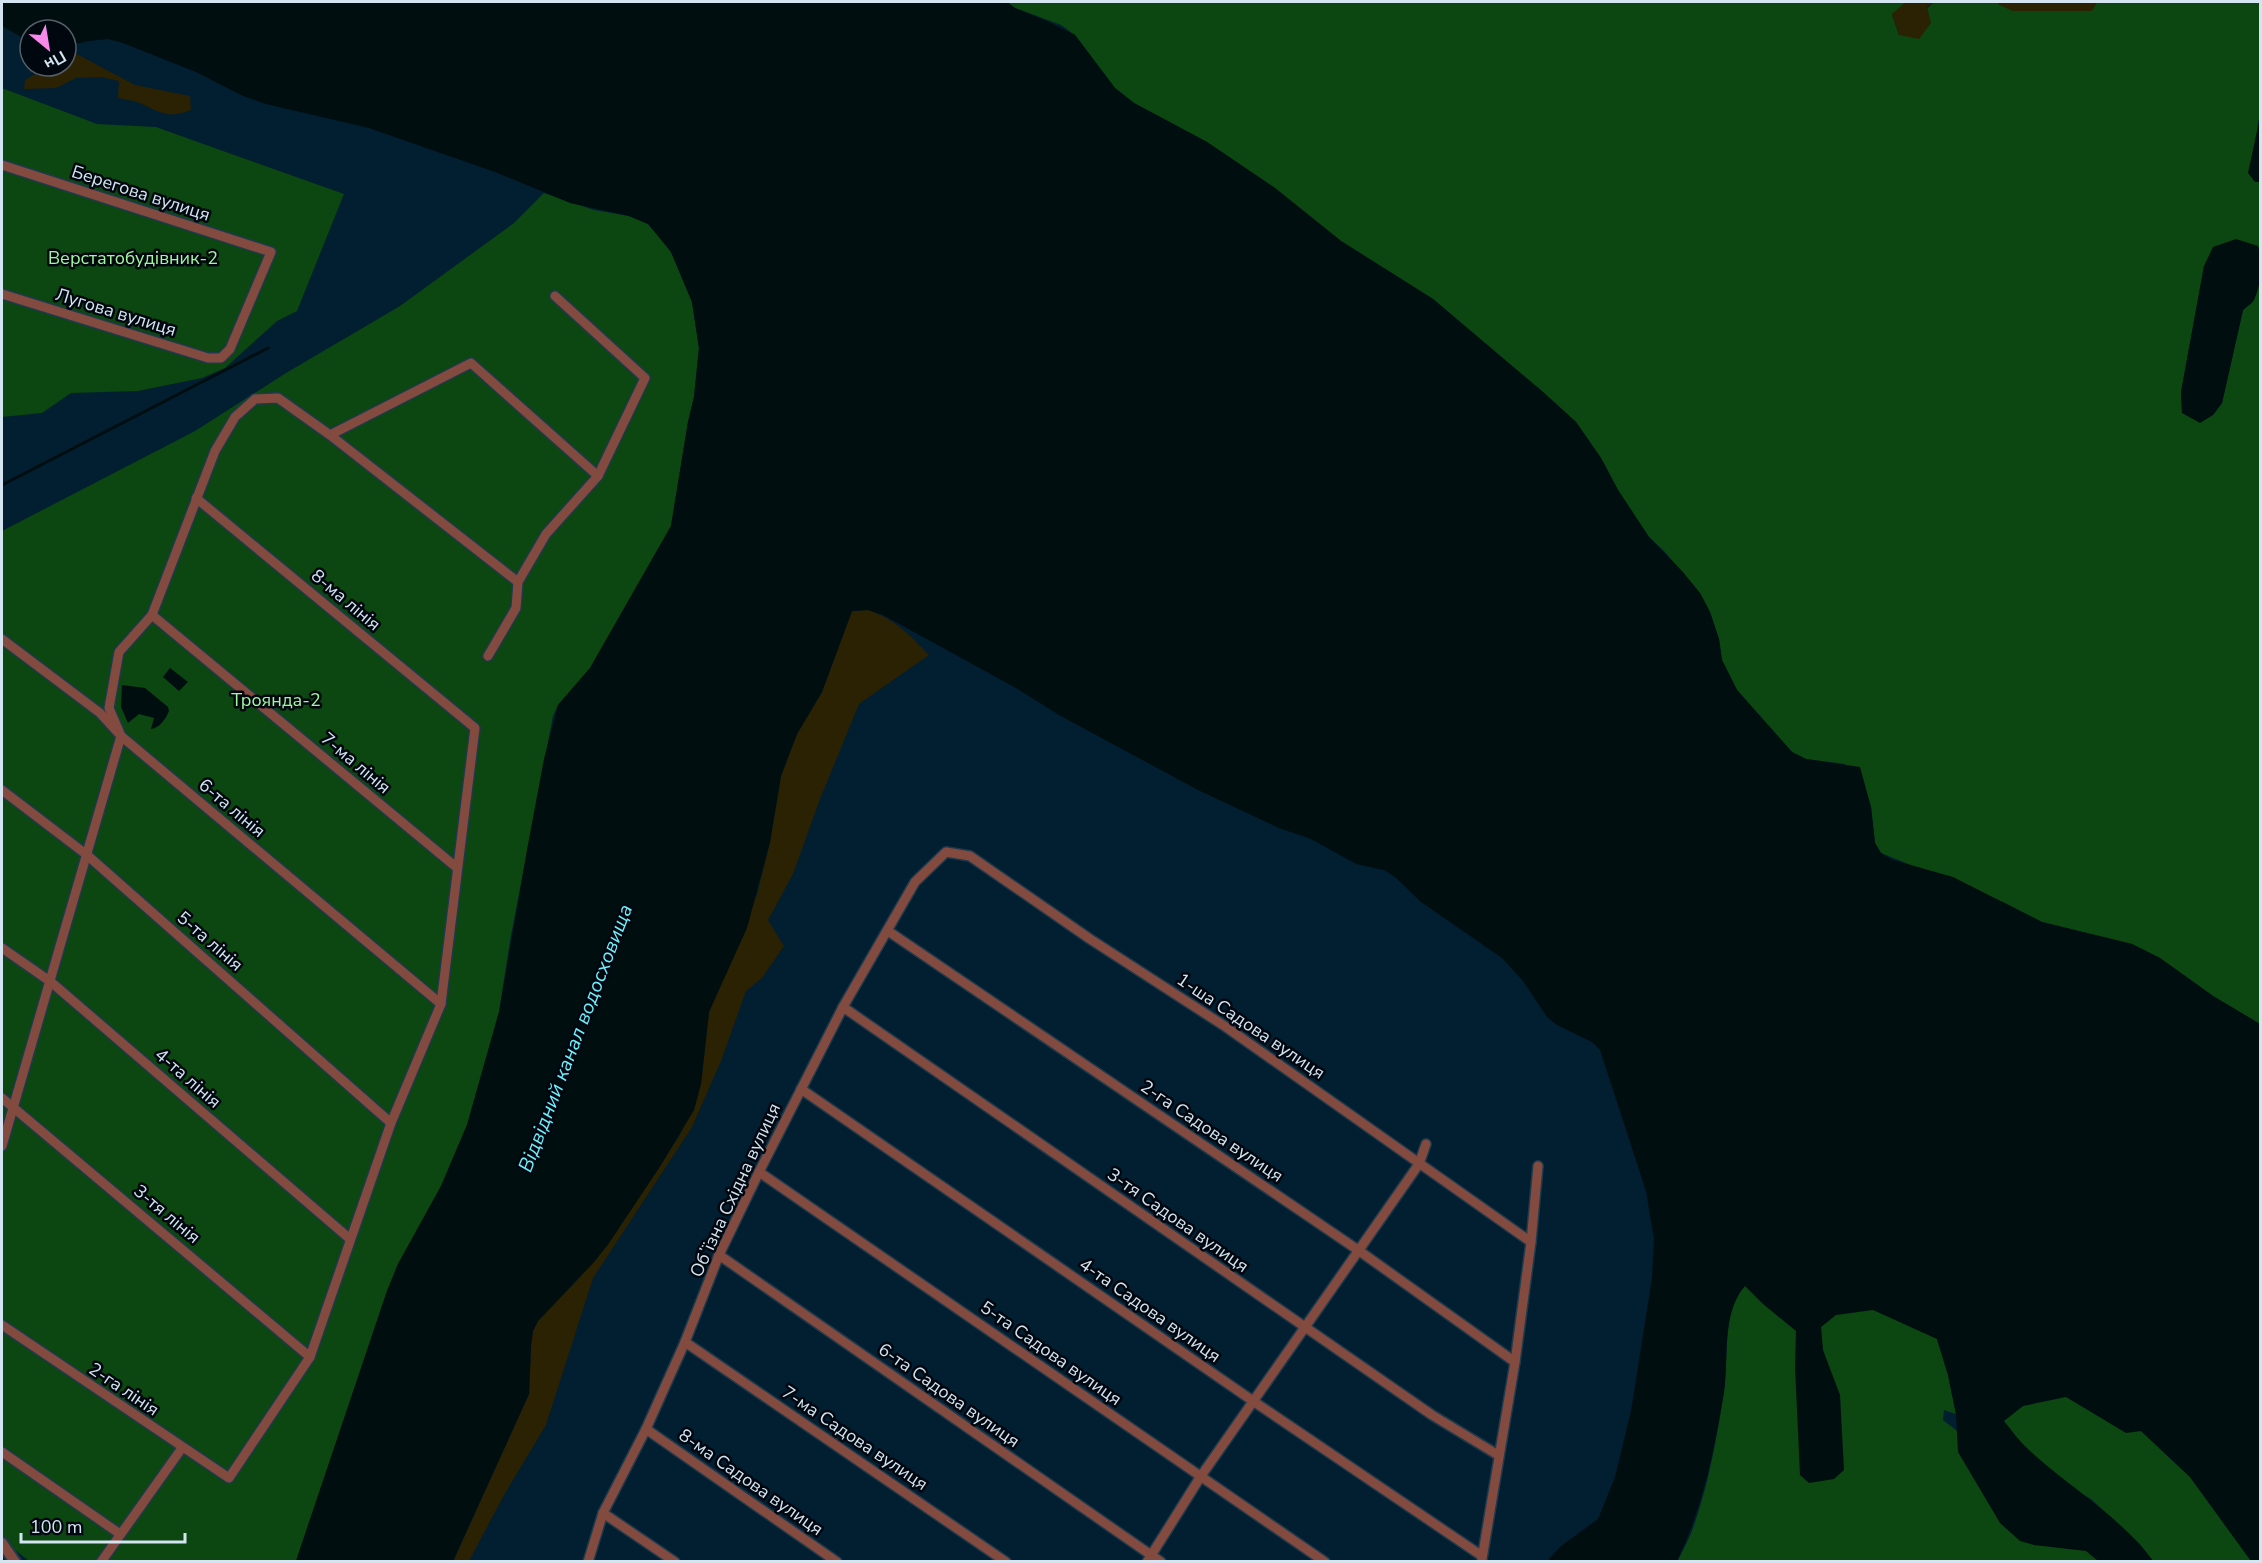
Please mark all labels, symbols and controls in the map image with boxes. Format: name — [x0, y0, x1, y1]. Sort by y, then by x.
north arrow — [18, 18, 78, 78]
text: Пн — [40, 45, 70, 75]
street label: Берегова вулиця — [69, 159, 213, 227]
park label: Верстатобудівник-2 — [48, 246, 218, 270]
street label: Лугова вулиця — [53, 282, 179, 342]
street label: 8-ма лінія — [306, 564, 386, 636]
park label: Троянда-2 — [231, 688, 321, 712]
street label: 7-ма лінія — [316, 727, 396, 799]
street label: 6-та лінія — [194, 773, 270, 843]
water label: Відвідний канал водосховища — [512, 900, 639, 1176]
street label: 5-та лінія — [172, 906, 248, 976]
street label: 1-ша Садова вулиця — [1172, 967, 1330, 1085]
street label: 4-та лінія — [150, 1043, 226, 1113]
street label: 2-га Садова вулиця — [1136, 1074, 1288, 1188]
street label: Обʼїзна Східна вулиця — [684, 1099, 786, 1281]
street label: 3-тя Садова вулиця — [1103, 1162, 1253, 1278]
street label: 3-тя лінія — [129, 1179, 205, 1249]
street label: 4-та Садова вулиця — [1075, 1252, 1225, 1368]
street label: 5-та Садова вулиця — [976, 1295, 1126, 1411]
street label: 6-та Садова вулиця — [874, 1337, 1024, 1453]
street label: 2-га лінія — [84, 1357, 164, 1421]
street label: 7-ма Садова вулиця — [777, 1380, 933, 1496]
street label: 8-ма Садова вулиця — [674, 1423, 828, 1541]
scale bar — [21, 1506, 184, 1544]
text: 100 m — [30, 1515, 82, 1539]

